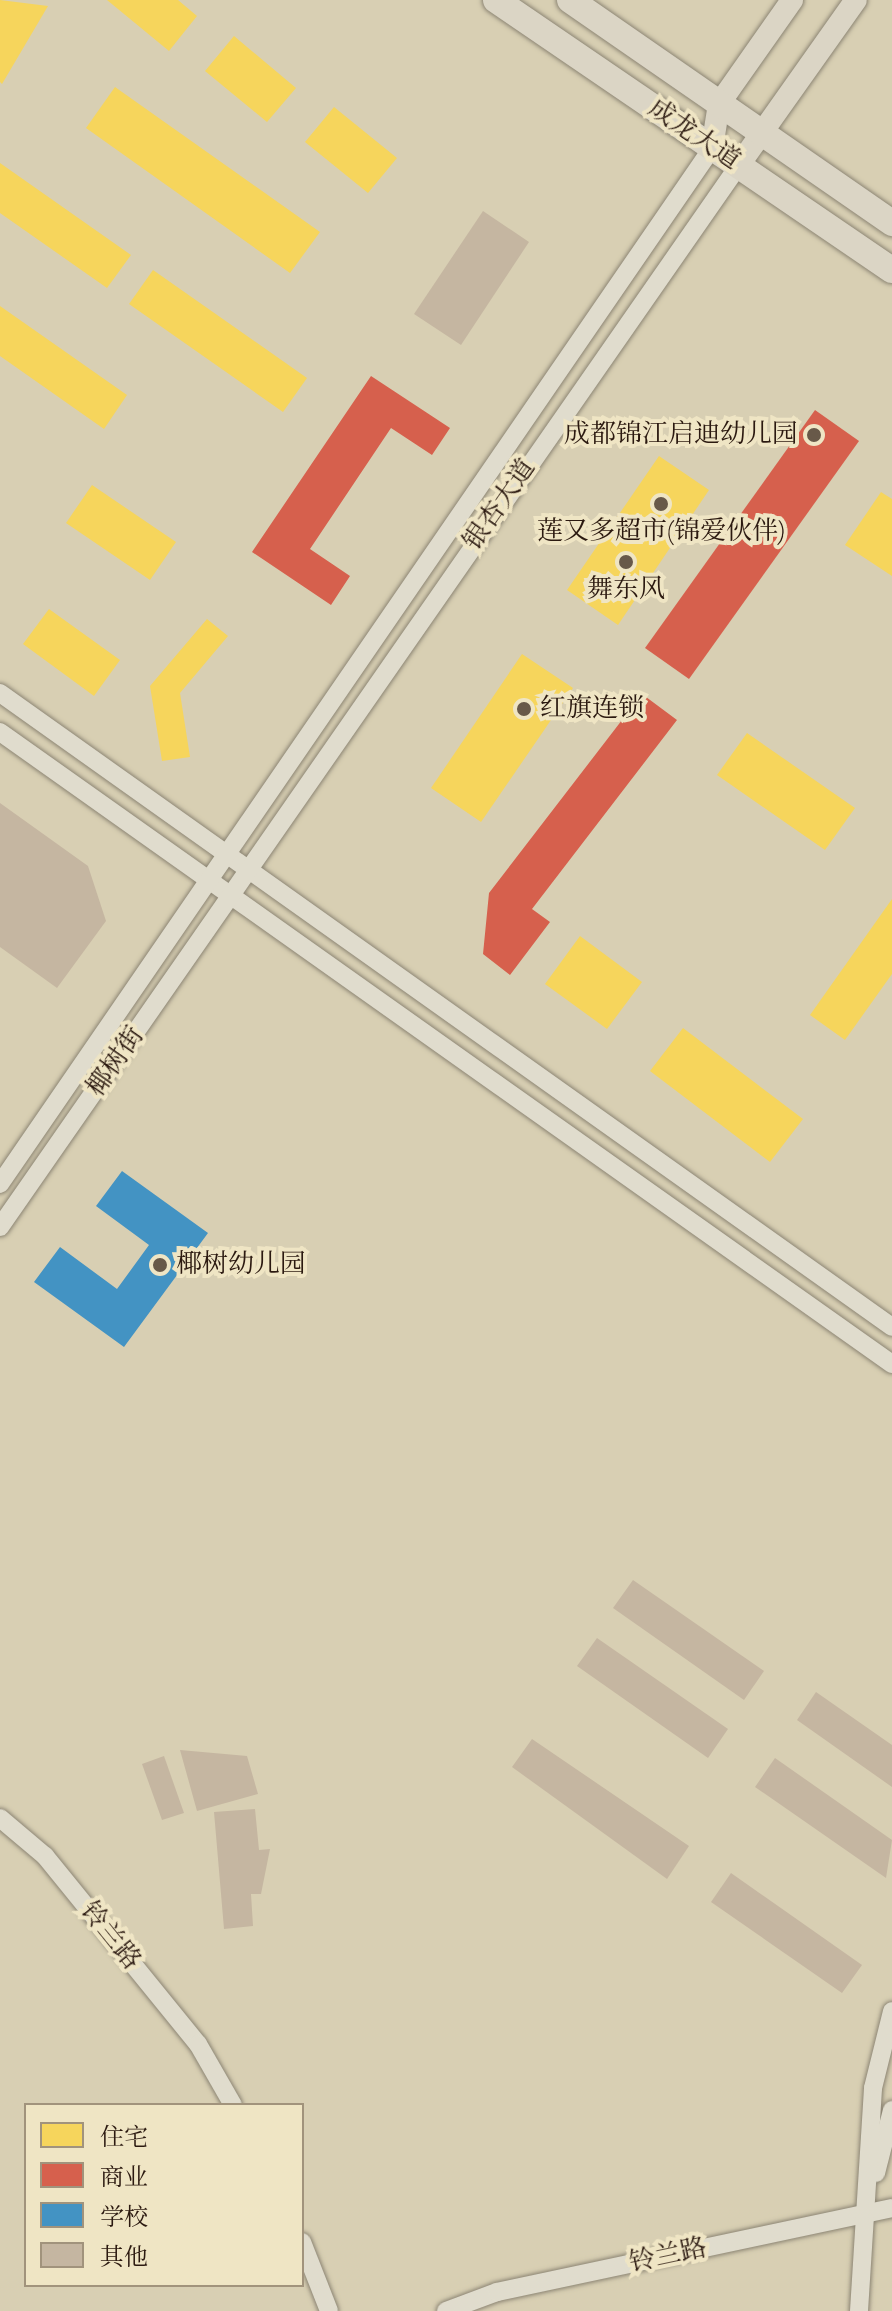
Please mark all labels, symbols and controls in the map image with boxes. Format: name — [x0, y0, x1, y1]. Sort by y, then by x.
street label: 成龙大道 — [642, 93, 746, 177]
place label: 成都锦江启迪幼儿园 — [564, 419, 798, 451]
marker: 成都锦江启迪幼儿园 — [805, 426, 823, 444]
street label: 银杏大道 — [457, 453, 543, 557]
marker: 莲又多超市(锦爱伙伴) — [652, 495, 670, 513]
place label: 莲又多超市(锦爱伙伴) — [537, 516, 785, 548]
marker: 舞东风 — [617, 553, 635, 571]
place label: 舞东风 — [587, 574, 665, 606]
place label: 红旗连锁 — [540, 693, 644, 725]
marker: 红旗连锁 — [515, 700, 533, 718]
street label: 椰树街 — [81, 1021, 151, 1103]
place label: 椰树幼儿园 — [176, 1249, 306, 1281]
marker: 椰树幼儿园 — [151, 1256, 169, 1274]
street label: 铃兰路 — [73, 1896, 147, 1976]
legend — [24, 2103, 304, 2287]
text: 住宅 — [100, 2122, 148, 2153]
text: 商业 — [100, 2162, 148, 2193]
text: 学校 — [100, 2202, 148, 2233]
street label: 铃兰路 — [627, 2233, 709, 2279]
text: 其他 — [100, 2242, 148, 2273]

